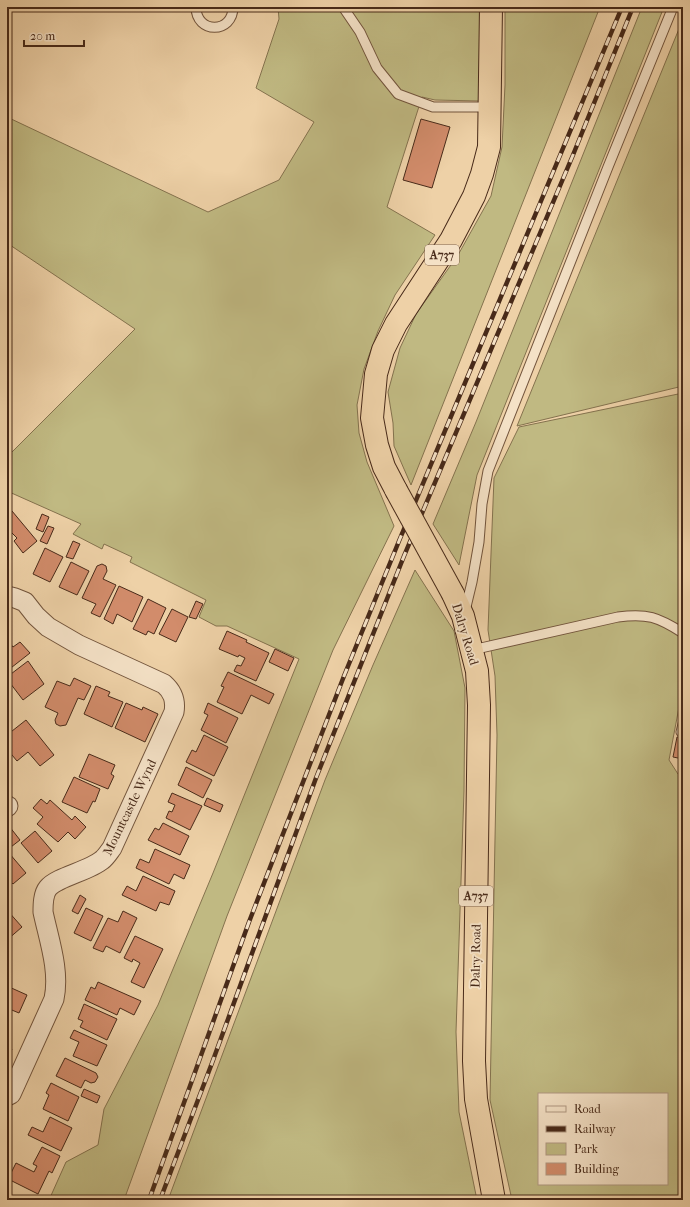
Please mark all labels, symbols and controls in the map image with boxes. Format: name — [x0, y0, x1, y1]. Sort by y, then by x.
scale bar — [24, 22, 84, 48]
text: 20 m — [30, 29, 55, 43]
road number: A737 — [425, 245, 459, 265]
street label: Dalry Road — [449, 601, 482, 668]
street label: Mountcastle Wynd — [100, 756, 160, 858]
road number: A737 — [459, 886, 493, 906]
street label: Dalry Road — [467, 923, 484, 988]
legend — [538, 1093, 668, 1185]
text: Road — [574, 1102, 601, 1116]
text: Railway — [574, 1122, 616, 1136]
text: Park — [574, 1142, 599, 1156]
text: Building — [574, 1162, 619, 1176]

